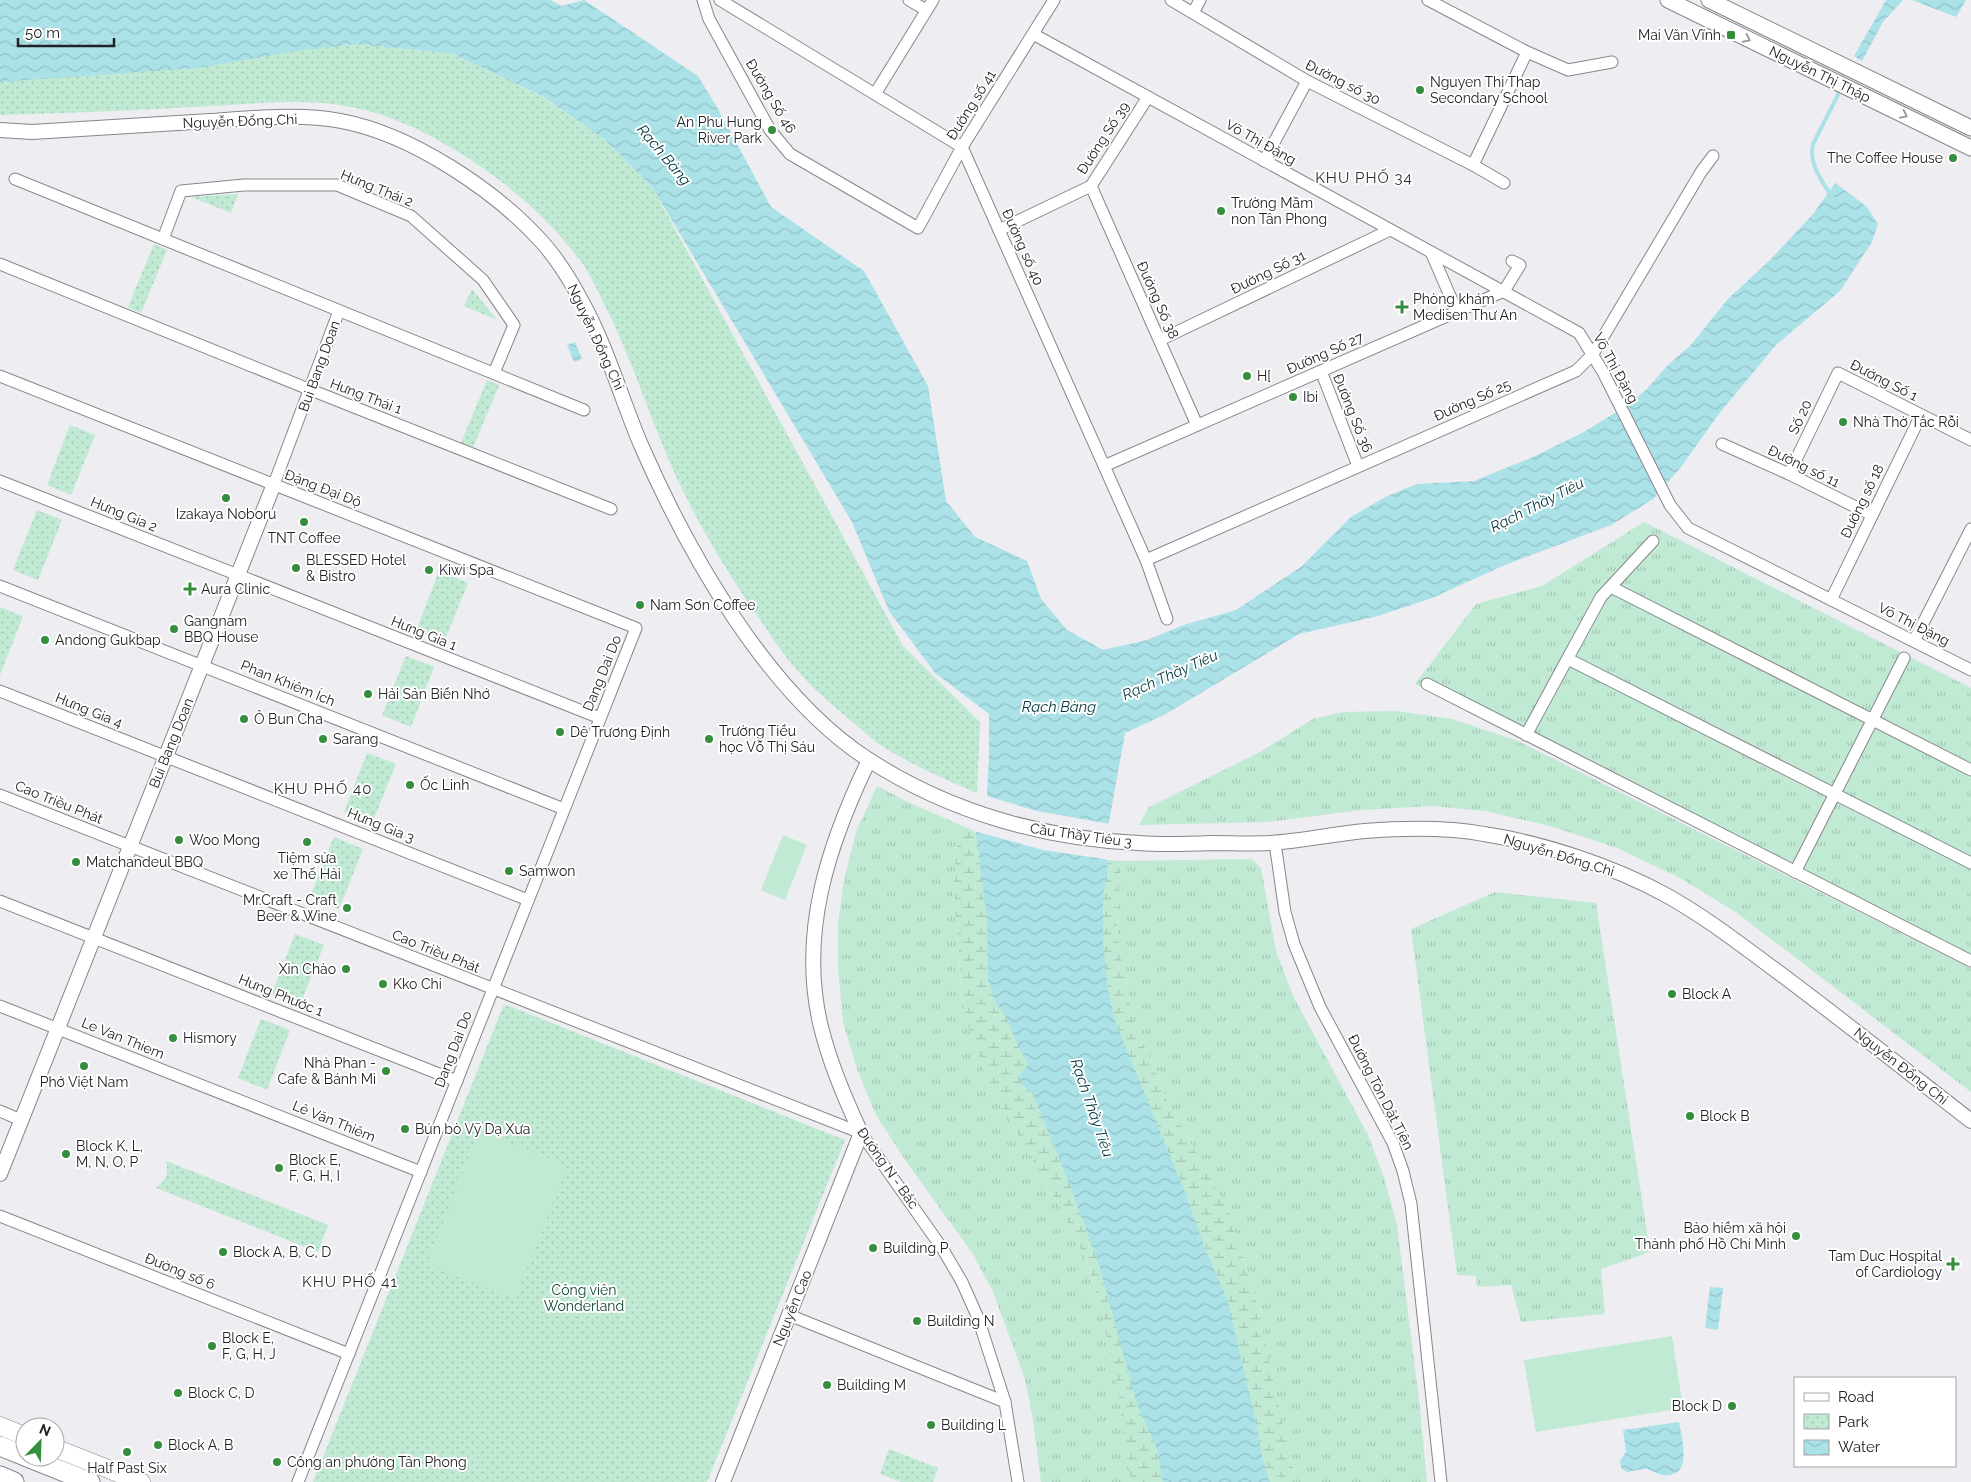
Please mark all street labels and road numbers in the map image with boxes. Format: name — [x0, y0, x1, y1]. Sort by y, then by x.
street label: Nguyễn Thị Thập — [1767, 43, 1874, 106]
street label: Đường Số 46 — [743, 56, 799, 136]
street label: Đường số 30 — [1303, 56, 1383, 108]
street label: Đường số 41 — [943, 67, 999, 143]
street label: Đường Số 39 — [1074, 99, 1132, 177]
street label: Nguyễn Đổng Chi — [182, 111, 298, 131]
street label: Võ Thị Đặng — [1223, 116, 1299, 168]
street label: Hưng Thái 2 — [338, 166, 416, 210]
street label: Đường số 40 — [999, 206, 1047, 288]
street label: Đường Số 31 — [1228, 247, 1308, 297]
street label: Đường Số 38 — [1134, 259, 1182, 341]
street label: Nguyễn Đổng Chi — [564, 282, 628, 392]
street label: Bui Bang Doan — [295, 318, 343, 414]
street label: Đường Số 27 — [1284, 329, 1366, 377]
street label: Võ Thị Đặng — [1590, 330, 1642, 406]
street label: Đường Số 1 — [1848, 356, 1920, 404]
street label: Đường Số 36 — [1330, 371, 1376, 455]
street label: Hưng Thái 1 — [328, 375, 404, 417]
street label: Đường Số 25 — [1431, 376, 1513, 424]
street label: Số 20 — [1785, 397, 1815, 437]
street label: Đường số 11 — [1766, 442, 1842, 490]
street label: Đường số 18 — [1837, 461, 1887, 541]
street label: Đặng Đại Độ — [282, 466, 364, 510]
street label: Hưng Gia 2 — [88, 493, 160, 535]
street label: Võ Thị Đặng — [1876, 599, 1952, 649]
street label: Hưng Gia 1 — [389, 613, 459, 653]
street label: Dang Dai Do — [579, 633, 625, 713]
street label: Phan Khiêm Ích — [238, 656, 338, 709]
street label: Hưng Gia 4 — [53, 689, 125, 731]
street label: Bui Bang Doan — [146, 696, 196, 790]
street label: Cao Triều Phát — [13, 777, 105, 827]
street label: Hưng Gia 3 — [345, 804, 417, 846]
street label: Cầu Thầy Tiêu 3 — [1029, 820, 1133, 850]
street label: Nguyễn Đổng Chi — [1502, 831, 1616, 879]
street label: Cao Triều Phát — [390, 926, 482, 976]
street label: Hưng Phước 1 — [236, 971, 326, 1019]
street label: Dang Dai Do — [431, 1009, 475, 1089]
street label: Le Van Thiem — [79, 1014, 167, 1062]
street label: Nguyễn Đổng Chi — [1851, 1024, 1951, 1108]
street label: Đường Tôn Dật Tiên — [1345, 1032, 1417, 1152]
street label: Lê Văn Thiêm — [290, 1097, 378, 1145]
street label: Đường N - Bắc — [854, 1124, 922, 1212]
street label: Đường số 6 — [143, 1250, 217, 1292]
street label: Nguyễn Cao — [769, 1268, 815, 1348]

